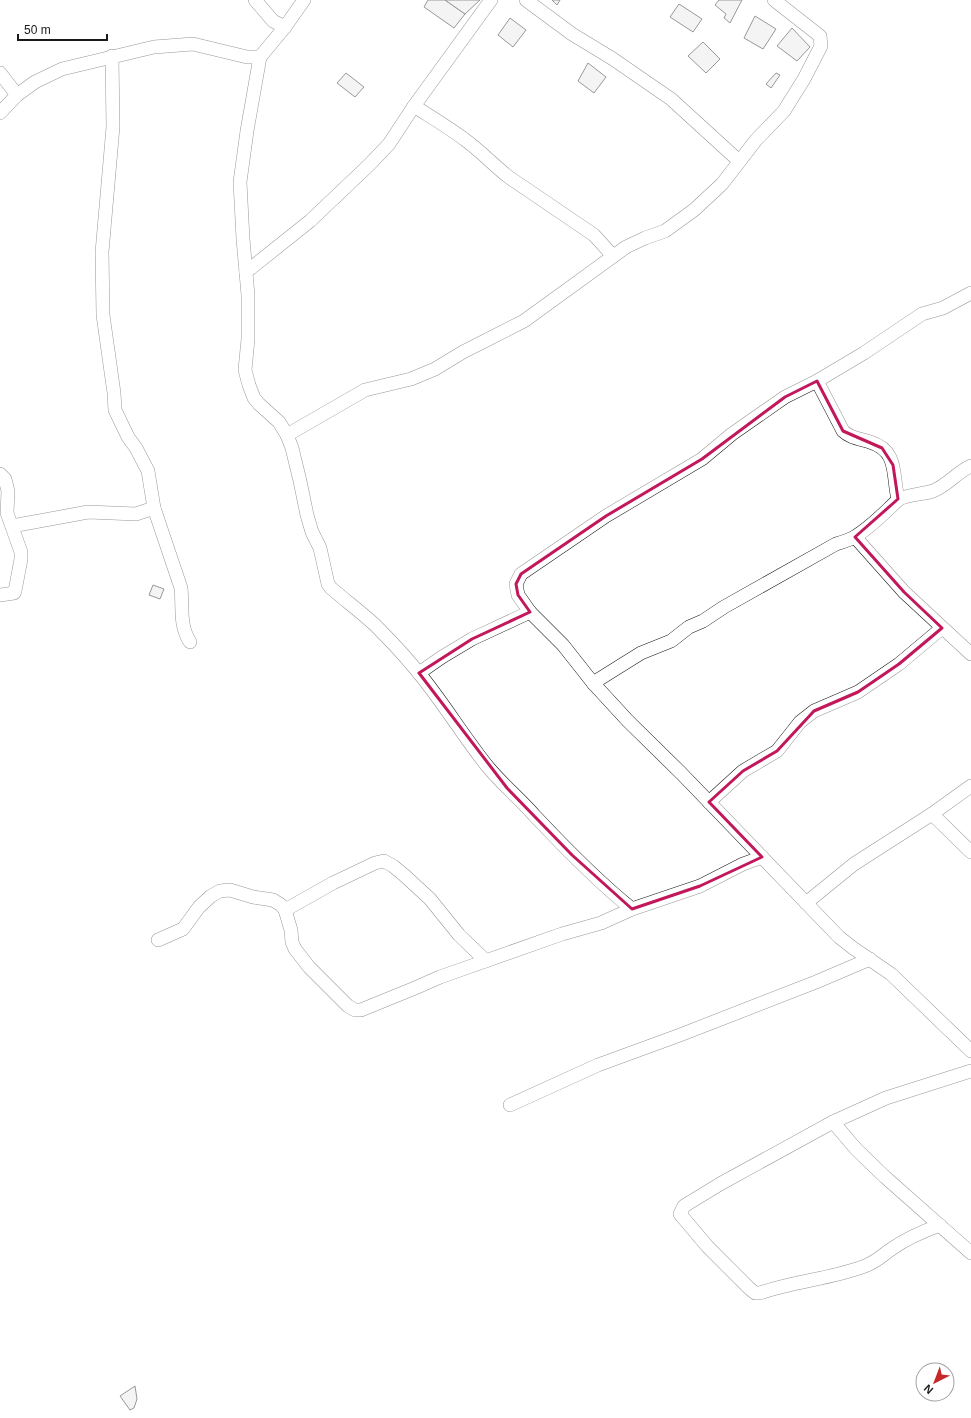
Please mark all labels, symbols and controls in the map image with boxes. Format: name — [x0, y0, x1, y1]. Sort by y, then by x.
scale bar — [18, 16, 107, 42]
text: 50 m — [24, 23, 51, 37]
north arrow — [915, 1362, 955, 1402]
text: N — [921, 1382, 935, 1397]

